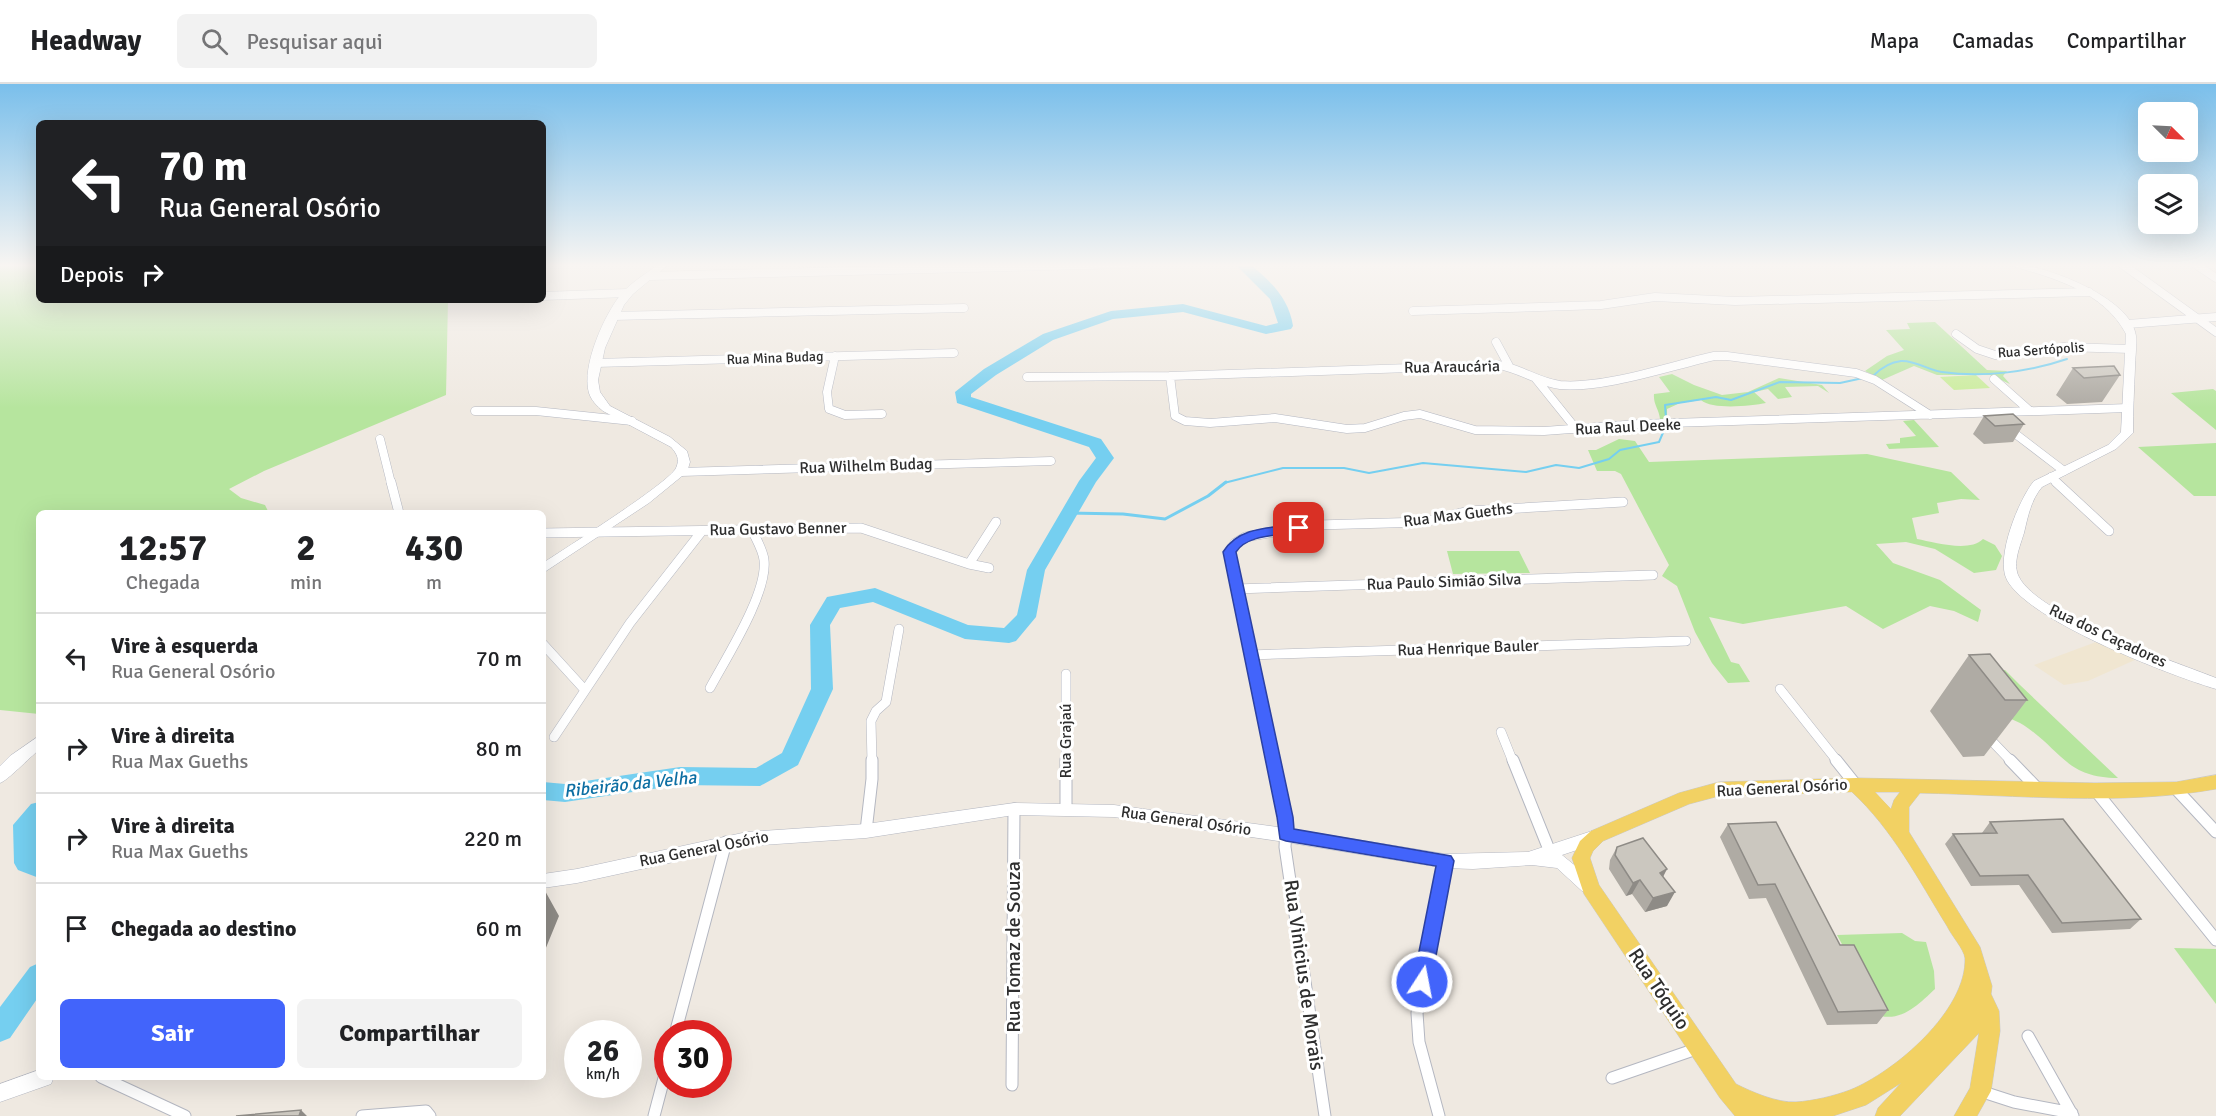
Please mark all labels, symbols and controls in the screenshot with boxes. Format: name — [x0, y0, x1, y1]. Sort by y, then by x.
search box — [177, 14, 597, 68]
text: Headway — [30, 24, 141, 58]
icon: search — [198, 25, 231, 58]
text: Pesquisar aqui — [246, 28, 383, 55]
text: Mapa — [1870, 28, 1919, 54]
text: Camadas — [1952, 28, 2034, 54]
text: Compartilhar — [2067, 28, 2186, 54]
north arrow — [2138, 102, 2198, 162]
map controls — [2138, 102, 2198, 234]
text: 70 m — [159, 141, 248, 192]
icon: left — [60, 144, 138, 222]
button: layers — [2138, 174, 2198, 234]
text: Rua General Osório — [159, 192, 381, 225]
icon: right — [136, 258, 169, 291]
text: Depois — [60, 261, 124, 288]
street label: Rua Sertópolis — [1997, 338, 2085, 362]
street label: Rua Mina Budag — [726, 348, 824, 368]
street label: Rua Araucária — [1404, 356, 1500, 378]
street label: Rua Raul Deeke — [1574, 414, 1682, 440]
street label: Rua Wilhelm Budag — [799, 454, 933, 478]
street label: Rua Max Gueths — [1402, 498, 1514, 532]
pin — [1273, 502, 1324, 553]
icon: arrive — [1282, 511, 1315, 544]
street label: Rua Gustavo Benner — [709, 518, 847, 540]
text: 12:57 — [119, 526, 207, 571]
text: 2 — [296, 526, 316, 571]
text: 430 — [405, 526, 463, 571]
street label: Rua Paulo Simião Silva — [1366, 569, 1522, 595]
text: Chegada — [126, 570, 200, 595]
text: min — [290, 570, 322, 595]
text: m — [426, 570, 442, 595]
street label: Rua dos Caçadores — [2046, 600, 2170, 672]
text: Vire à esquerda — [111, 632, 258, 659]
street label: Rua Henrique Bauler — [1397, 636, 1539, 660]
icon: left — [60, 642, 93, 675]
text: 70 m — [476, 645, 522, 672]
text: Rua General Osório — [111, 659, 275, 684]
street label: Rua Grajaú — [1056, 703, 1076, 779]
text: Vire à direita — [111, 722, 235, 749]
icon: right — [60, 732, 93, 765]
text: 80 m — [476, 735, 522, 762]
text: Rua Max Gueths — [111, 749, 248, 774]
water label: Ribeirão da Velha — [563, 766, 698, 802]
street label: Rua General Osório — [1716, 775, 1848, 801]
street label: Rua General Osório — [1120, 802, 1252, 840]
text: Vire à direita — [111, 812, 235, 839]
icon: right — [60, 822, 93, 855]
text: 220 m — [464, 825, 522, 852]
street label: Rua General Osório — [638, 827, 770, 871]
text: Rua Max Gueths — [111, 839, 248, 864]
street label: Rua Tomaz de Souza — [1001, 861, 1026, 1033]
street label: Rua Vinicius de Morais — [1278, 878, 1330, 1072]
icon: arrive — [60, 912, 93, 945]
text: Chegada ao destino — [111, 915, 297, 942]
text: 60 m — [476, 915, 522, 942]
street label: Rua Tóquio — [1623, 943, 1695, 1035]
position arrow — [1390, 950, 1454, 1014]
button: Sair — [60, 999, 285, 1068]
button: Compartilhar — [297, 999, 522, 1068]
speed limit sign: 30 — [654, 1020, 732, 1098]
text: 26 — [587, 1033, 619, 1070]
text: km/h — [586, 1065, 620, 1083]

